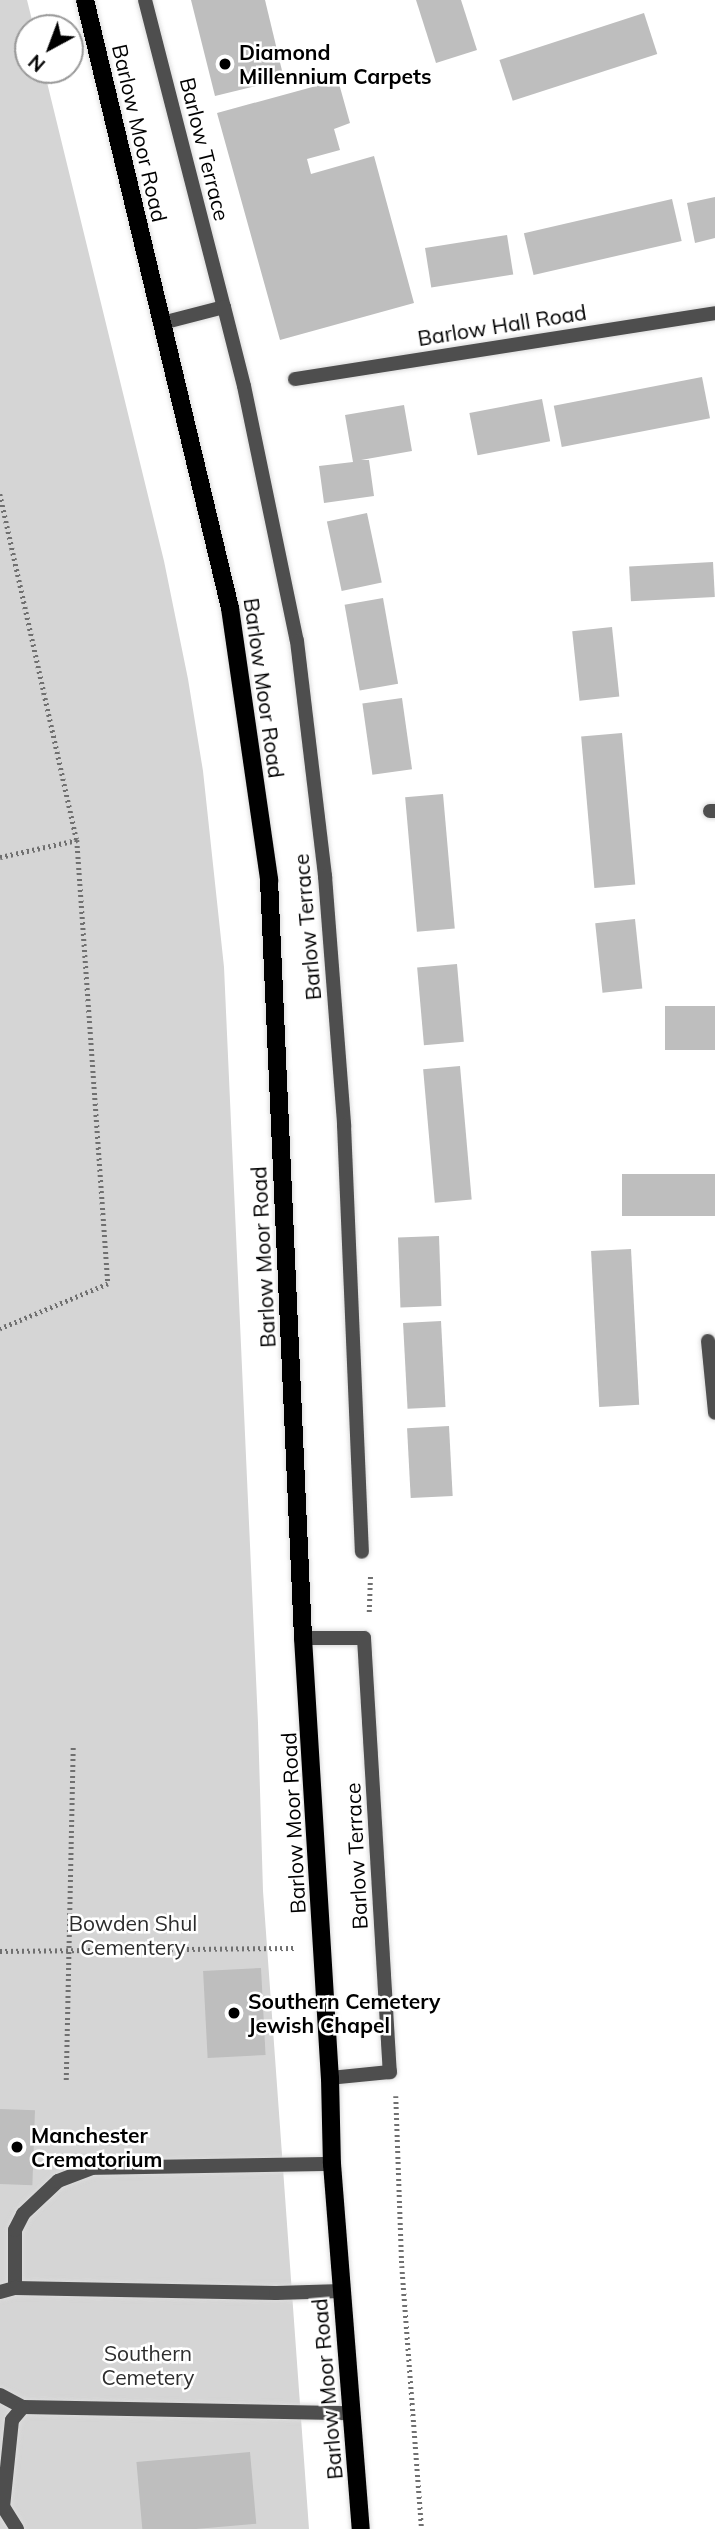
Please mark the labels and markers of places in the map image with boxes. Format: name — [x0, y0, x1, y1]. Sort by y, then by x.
place label: Diamond Millennium Carpets — [239, 39, 431, 89]
marker: Diamond Millennium Carpets — [217, 56, 233, 72]
place label: Southern Cemetery Jewish Chapel — [248, 1988, 440, 2038]
marker: Southern Cemetery Jewish Chapel — [226, 2005, 242, 2021]
place label: Manchester Crematorium — [31, 2122, 162, 2172]
marker: Manchester Crematorium — [9, 2139, 25, 2155]

